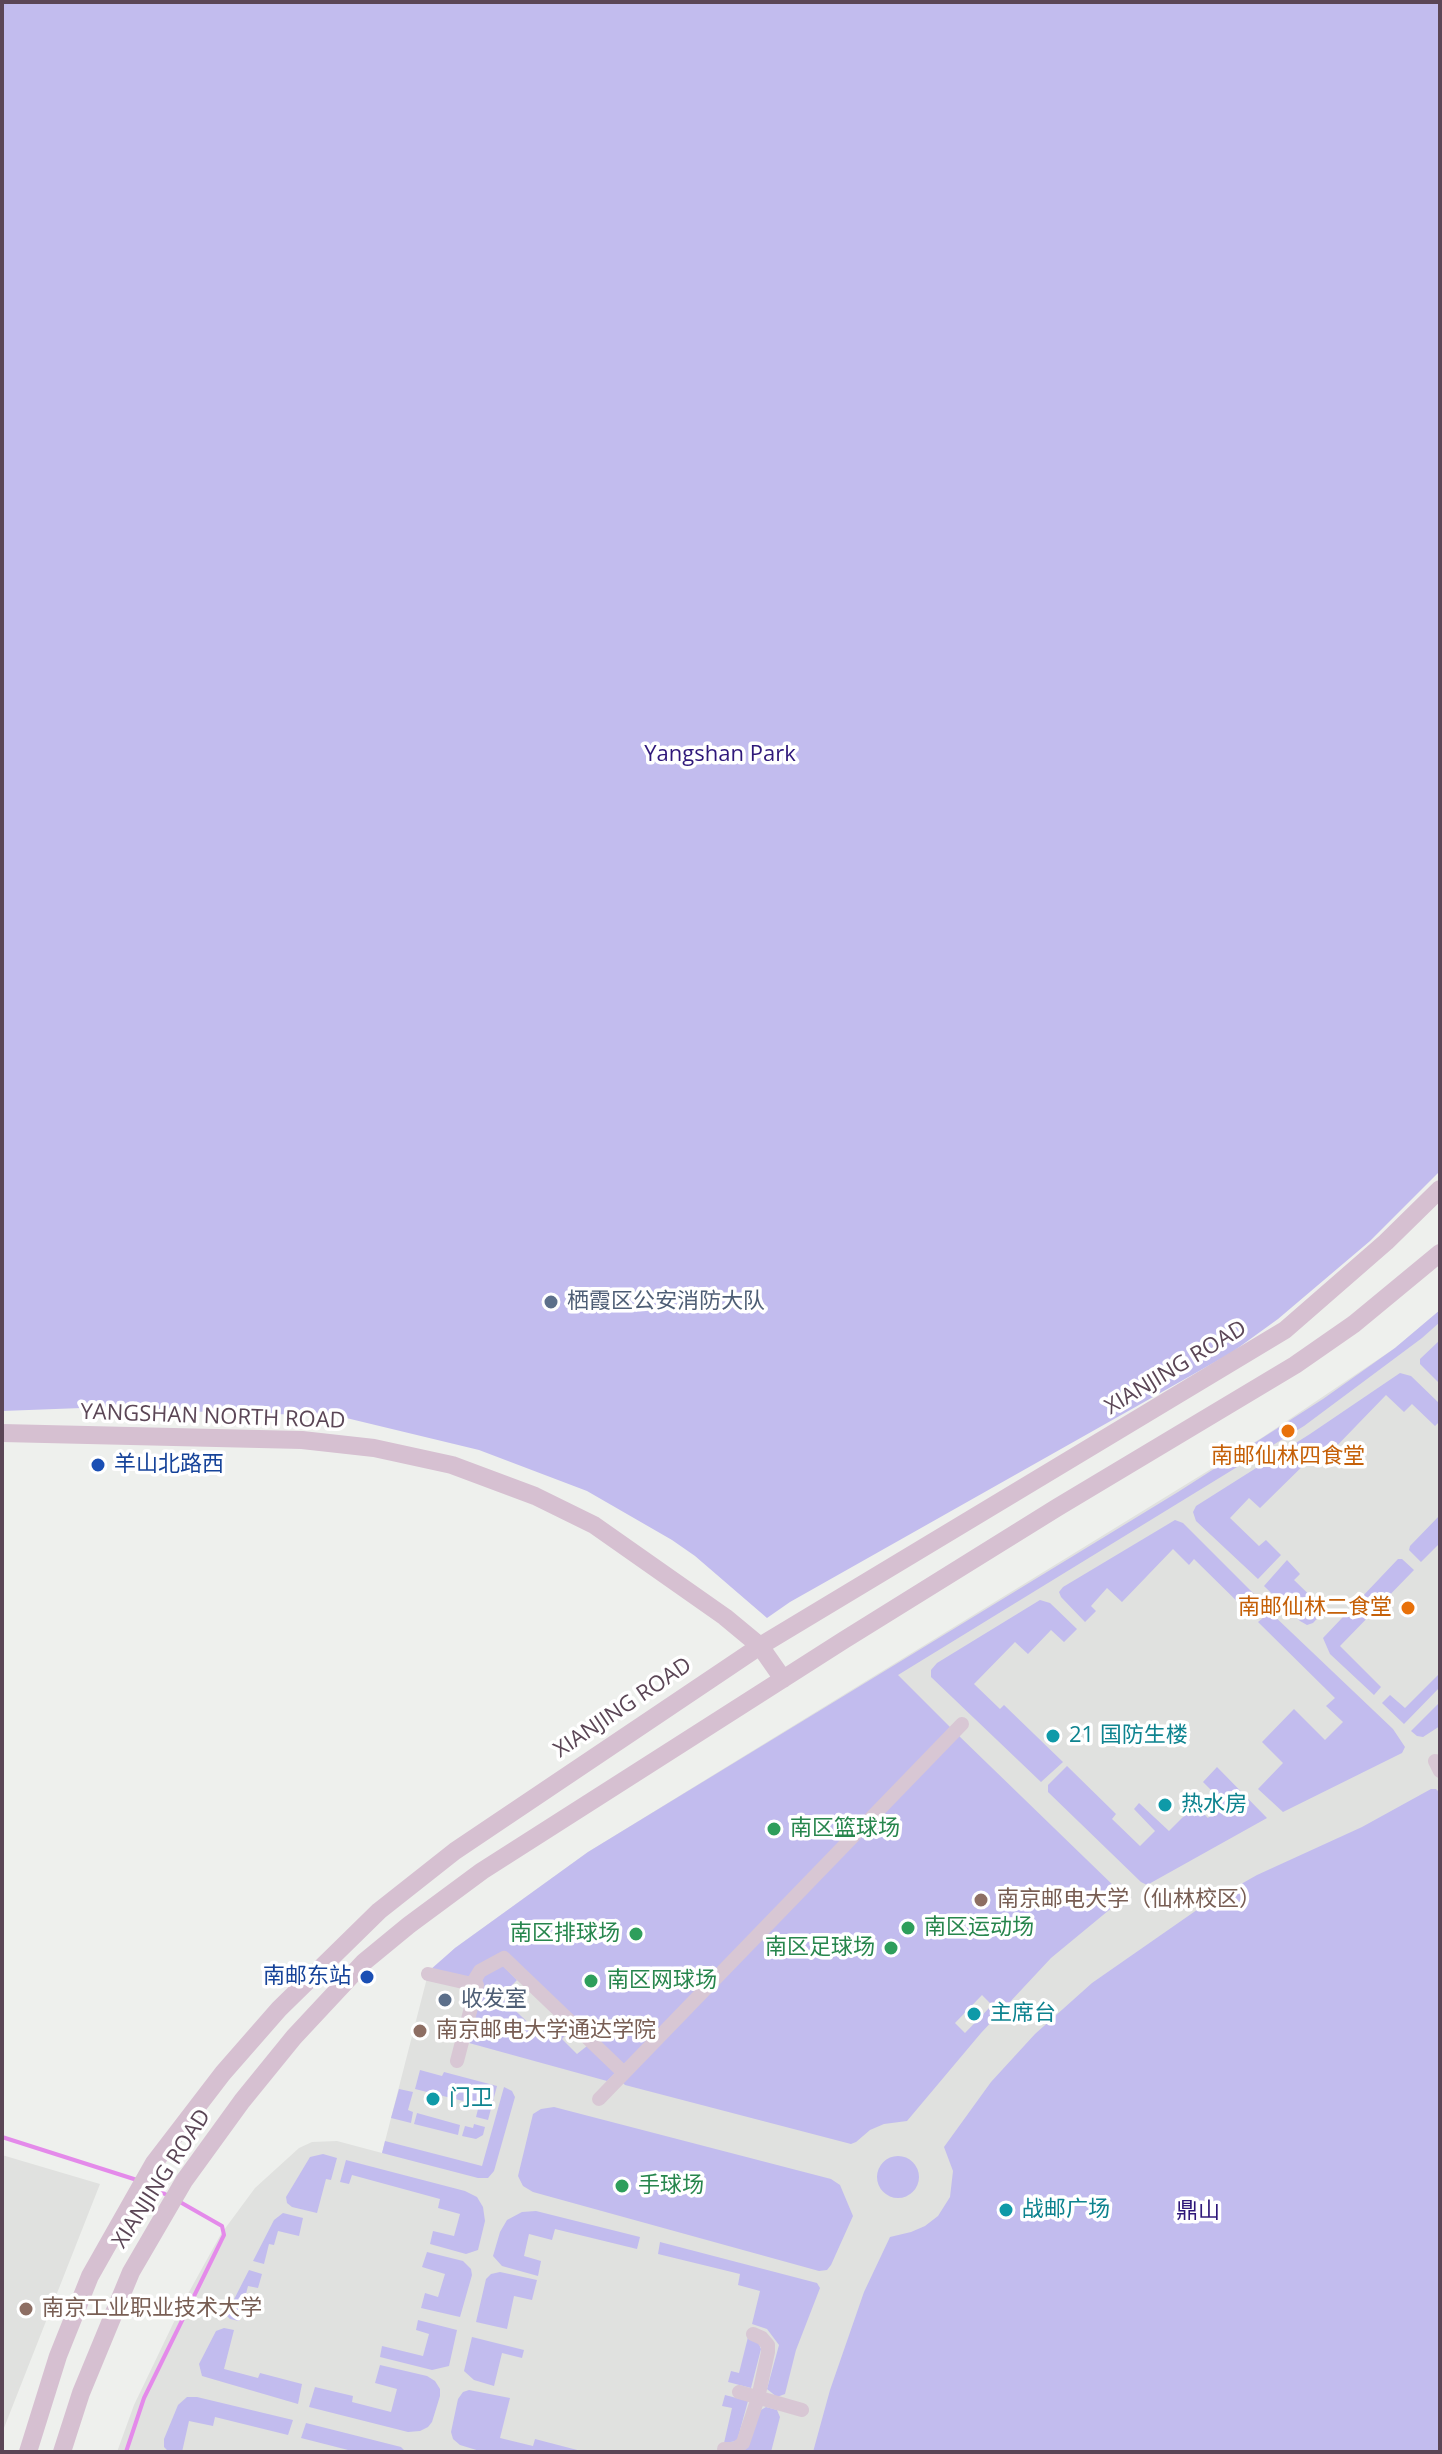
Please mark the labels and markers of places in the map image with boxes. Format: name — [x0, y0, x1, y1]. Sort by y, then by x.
place label: 栖霞区公安消防大队 — [567, 1289, 765, 1315]
marker: 栖霞区公安消防大队 — [542, 1293, 560, 1311]
marker: 南邮仙林四食堂 — [1279, 1422, 1297, 1440]
place label: 南邮仙林四食堂 — [1211, 1444, 1365, 1470]
place label: 羊山北路西 — [114, 1452, 224, 1478]
marker: 羊山北路西 — [89, 1456, 107, 1474]
place label: 南邮仙林二食堂 — [1238, 1595, 1392, 1621]
marker: 南邮仙林二食堂 — [1399, 1599, 1417, 1617]
place label: 21 国防生楼 — [1069, 1723, 1188, 1749]
marker: 21 国防生楼 — [1044, 1727, 1062, 1745]
place label: 热水房 — [1181, 1792, 1247, 1818]
marker: 热水房 — [1156, 1796, 1174, 1814]
place label: 南区篮球场 — [790, 1816, 900, 1842]
marker: 南区篮球场 — [765, 1820, 783, 1838]
place label: 南京邮电大学（仙林校区） — [997, 1887, 1261, 1913]
marker: 南京邮电大学（仙林校区） — [972, 1891, 990, 1909]
place label: 南区运动场 — [924, 1915, 1034, 1941]
marker: 南区运动场 — [899, 1919, 917, 1937]
place label: 南区排球场 — [510, 1921, 620, 1947]
marker: 南区排球场 — [627, 1925, 645, 1943]
place label: 南区足球场 — [765, 1935, 875, 1961]
marker: 南区足球场 — [882, 1939, 900, 1957]
place label: 南邮东站 — [263, 1964, 351, 1990]
marker: 南邮东站 — [358, 1968, 376, 1986]
place label: 南区网球场 — [607, 1968, 717, 1994]
marker: 南区网球场 — [582, 1972, 600, 1990]
place label: 收发室 — [461, 1987, 527, 2013]
marker: 收发室 — [436, 1991, 454, 2009]
place label: 主席台 — [990, 2001, 1056, 2027]
marker: 主席台 — [965, 2005, 983, 2023]
place label: 南京邮电大学通达学院 — [436, 2018, 656, 2044]
marker: 南京邮电大学通达学院 — [411, 2022, 429, 2040]
place label: 门卫 — [449, 2086, 493, 2112]
marker: 门卫 — [424, 2090, 442, 2108]
place label: 手球场 — [638, 2173, 704, 2199]
marker: 手球场 — [613, 2177, 631, 2195]
place label: 战邮广场 — [1022, 2197, 1110, 2223]
marker: 战邮广场 — [997, 2201, 1015, 2219]
place label: 南京工业职业技术大学 — [42, 2296, 262, 2322]
marker: 南京工业职业技术大学 — [17, 2300, 35, 2318]

